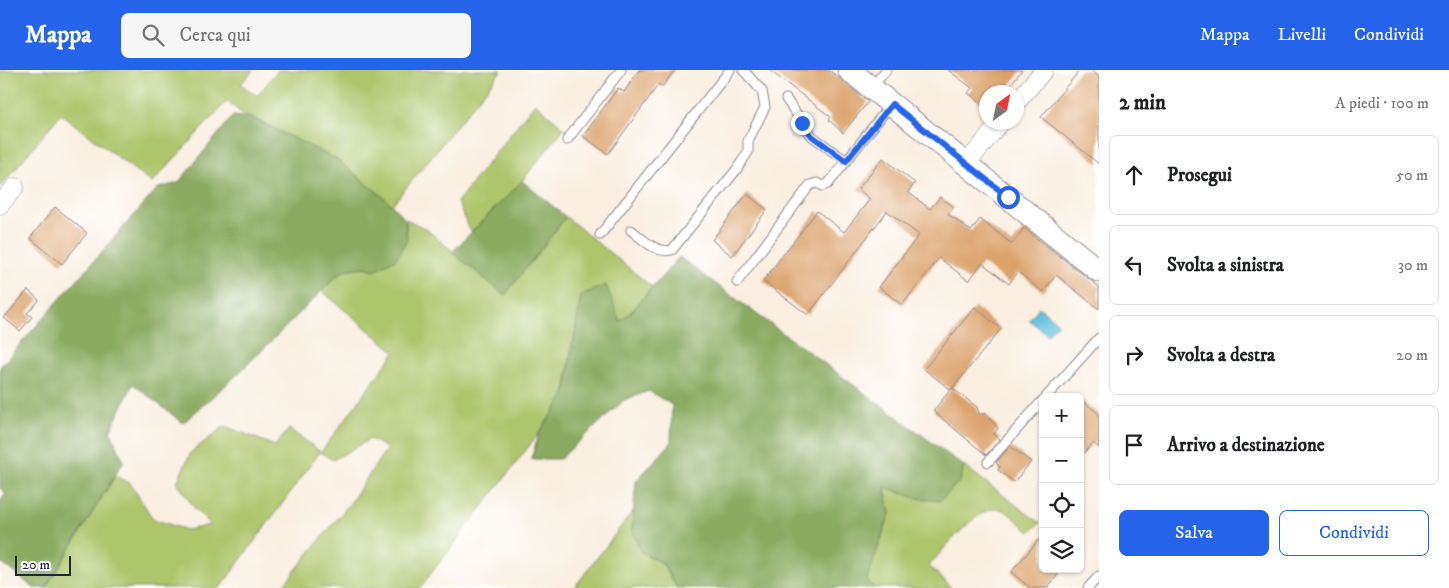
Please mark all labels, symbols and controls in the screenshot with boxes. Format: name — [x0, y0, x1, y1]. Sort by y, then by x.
search box — [121, 13, 471, 58]
text: Mappa — [25, 20, 91, 50]
icon: search — [139, 21, 167, 49]
text: Cerca qui — [179, 24, 251, 47]
text: Mappa — [1200, 24, 1250, 46]
text: Livelli — [1278, 24, 1326, 46]
text: Condividi — [1354, 24, 1424, 46]
north arrow — [979, 85, 1024, 130]
text: 2 min — [1119, 90, 1166, 116]
text: A piedi · 100 m — [1335, 93, 1429, 113]
route end — [791, 112, 814, 135]
icon: ahead — [1120, 161, 1148, 189]
text: Prosegui — [1167, 164, 1232, 187]
text: 50 m — [1396, 165, 1428, 185]
route start — [997, 186, 1020, 209]
icon: left — [1120, 251, 1148, 279]
text: Svolta a sinistra — [1167, 254, 1284, 277]
text: 30 m — [1398, 255, 1428, 275]
icon: right — [1120, 341, 1148, 369]
text: Svolta a destra — [1167, 344, 1275, 367]
text: 20 m — [1396, 345, 1428, 365]
map controls — [1039, 393, 1084, 573]
button: + — [1039, 393, 1084, 438]
icon: arrive — [1120, 431, 1148, 459]
text: Arrivo a destinazione — [1167, 434, 1325, 457]
button: − — [1039, 438, 1084, 483]
button: locate — [1039, 483, 1084, 528]
button: Salva — [1119, 510, 1269, 556]
button: Condividi — [1279, 510, 1429, 556]
button: layers — [1039, 528, 1084, 573]
scale bar — [15, 553, 71, 576]
text: 20 m — [22, 556, 50, 574]

